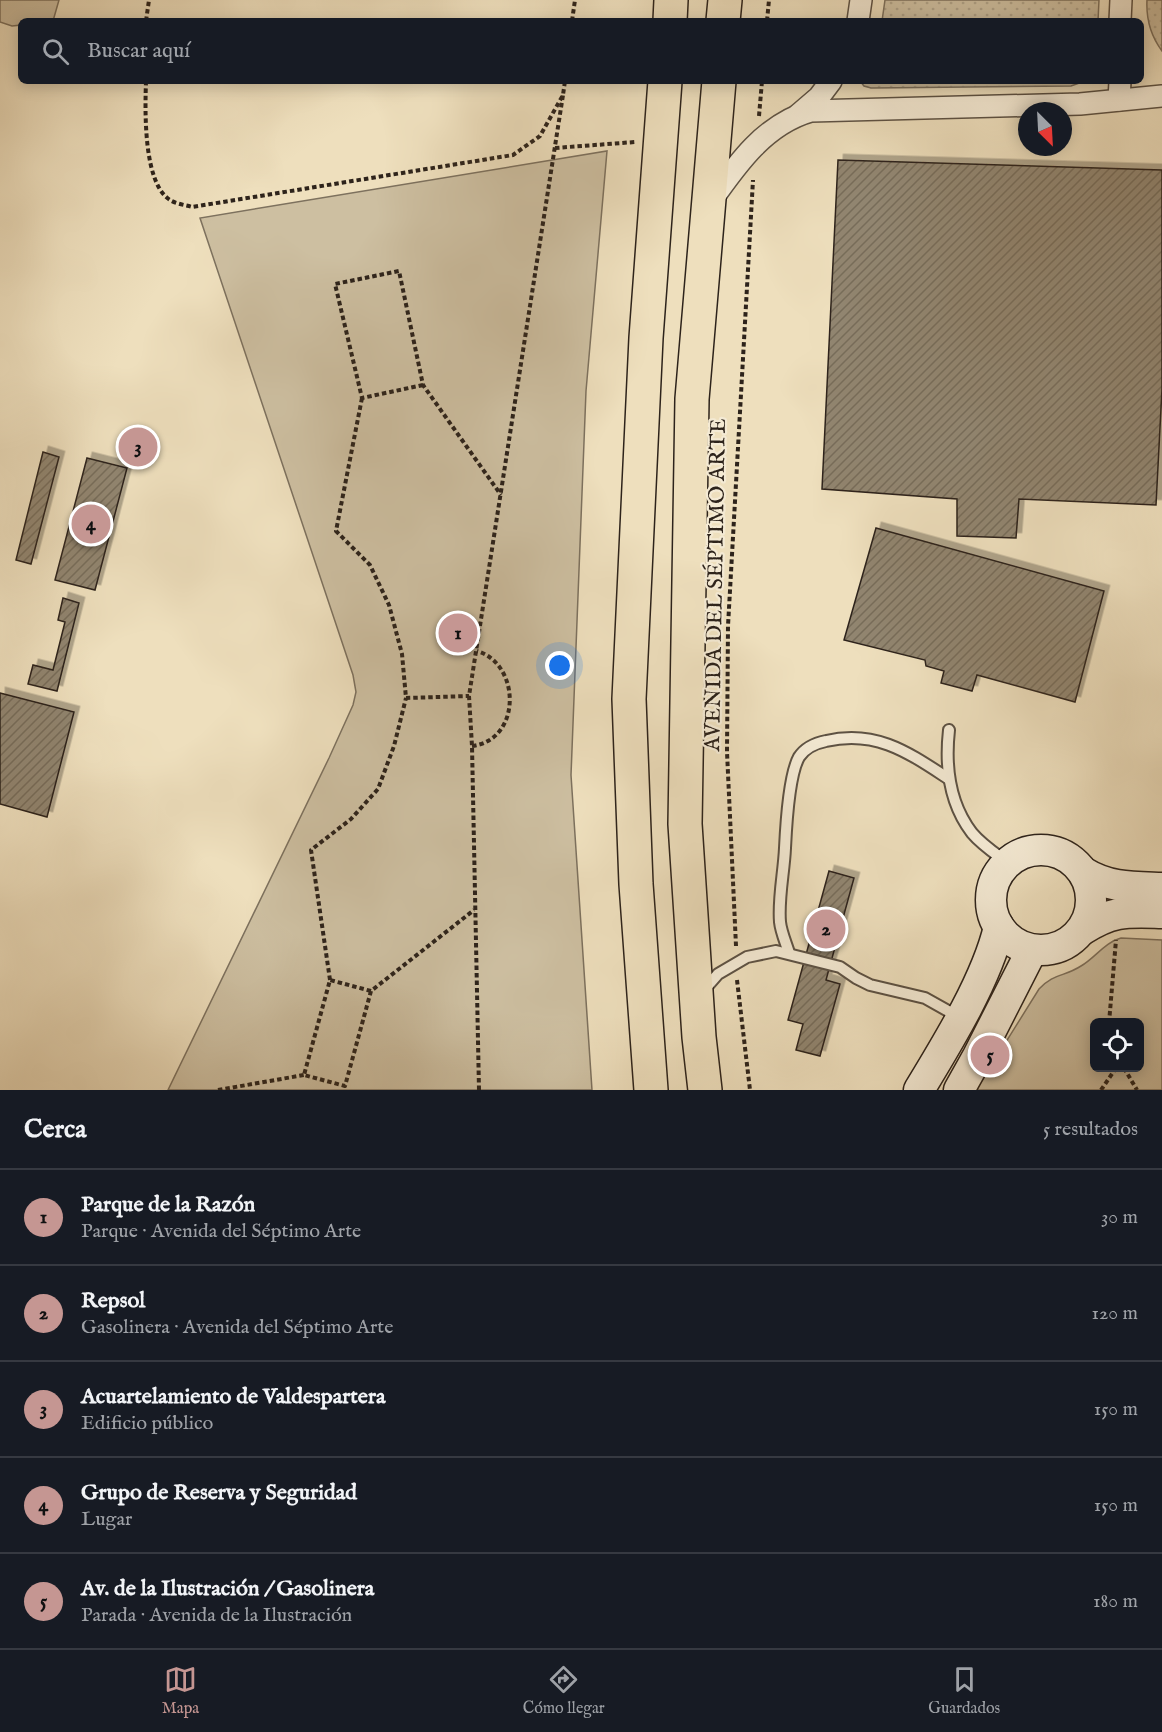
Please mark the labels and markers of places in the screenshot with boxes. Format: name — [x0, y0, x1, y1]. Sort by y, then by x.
pin: 3 — [118, 424, 158, 470]
pin: 4 — [72, 502, 110, 546]
pin: 1 — [438, 610, 478, 656]
pin: 2 — [806, 906, 846, 952]
pin: 5 — [970, 1032, 1010, 1078]

